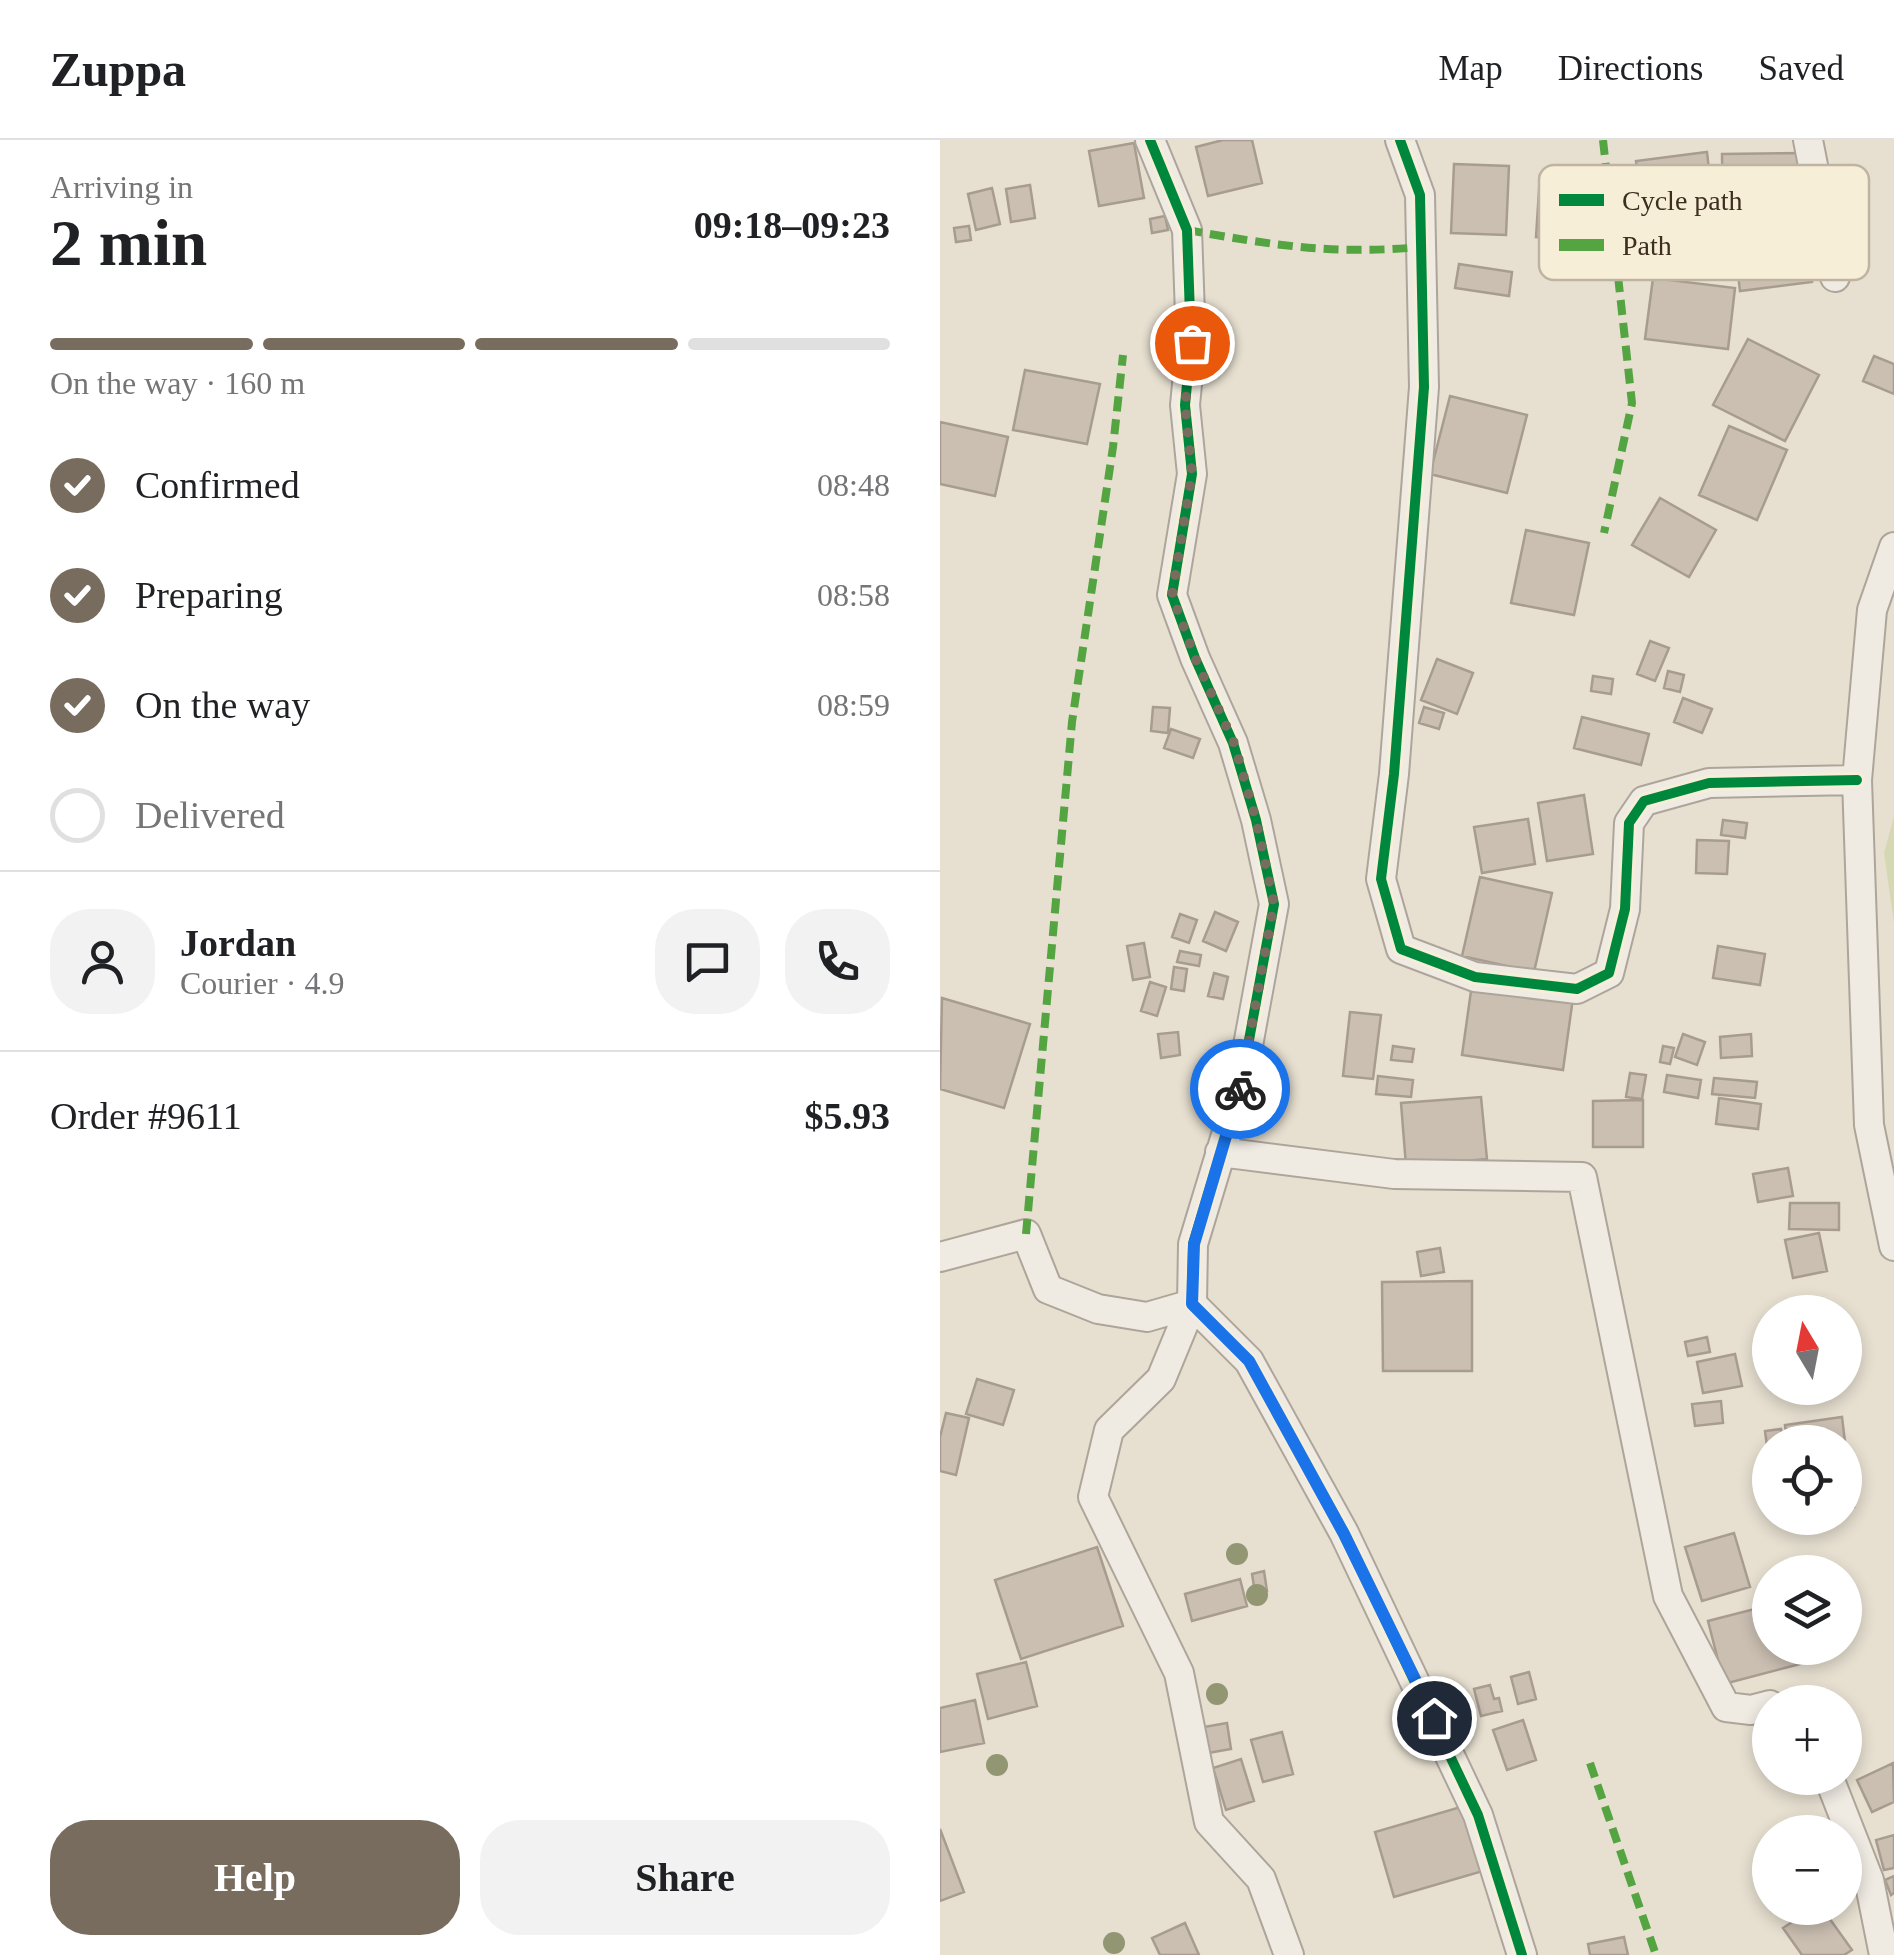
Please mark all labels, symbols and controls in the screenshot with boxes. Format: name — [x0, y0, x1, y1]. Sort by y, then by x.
text: Zuppa — [50, 43, 186, 96]
text: Map — [1439, 49, 1503, 88]
text: Directions — [1558, 49, 1703, 88]
text: Saved — [1758, 49, 1844, 88]
legend — [1539, 165, 1869, 280]
text: Arriving in — [50, 169, 193, 205]
text: Cycle path — [1622, 185, 1743, 216]
text: 09:18–09:23 — [694, 204, 890, 246]
text: 2 min — [50, 207, 207, 279]
text: Path — [1622, 230, 1672, 261]
pin — [1150, 301, 1235, 386]
icon: bag — [1165, 316, 1220, 371]
text: On the way · 160 m — [50, 365, 305, 401]
icon: check — [50, 458, 105, 513]
text: Confirmed — [135, 464, 300, 506]
text: 08:48 — [817, 467, 890, 503]
icon: check — [50, 568, 105, 623]
text: Preparing — [135, 574, 283, 616]
text: 08:58 — [817, 577, 890, 613]
icon: check — [50, 678, 105, 733]
text: On the way — [135, 684, 310, 726]
text: 08:59 — [817, 687, 890, 723]
text: Delivered — [135, 794, 285, 836]
button: person — [50, 909, 155, 1014]
button: chat — [655, 909, 760, 1014]
button: phone — [785, 909, 890, 1014]
text: Jordan — [180, 922, 296, 964]
text: Courier · 4.9 — [180, 965, 344, 1001]
courier — [1190, 1039, 1290, 1139]
icon: bike — [1213, 1062, 1268, 1117]
text: Order #9611 — [50, 1095, 242, 1137]
text: $5.93 — [805, 1095, 890, 1137]
north arrow — [1752, 1295, 1862, 1405]
map controls — [1752, 1295, 1862, 1925]
button: locate — [1752, 1425, 1862, 1535]
button: layers — [1752, 1555, 1862, 1665]
pin — [1392, 1676, 1477, 1761]
button: + — [1752, 1685, 1862, 1795]
icon: home — [1407, 1691, 1462, 1746]
button: − — [1752, 1815, 1862, 1925]
button: Help — [50, 1820, 460, 1935]
button: Share — [480, 1820, 890, 1935]

